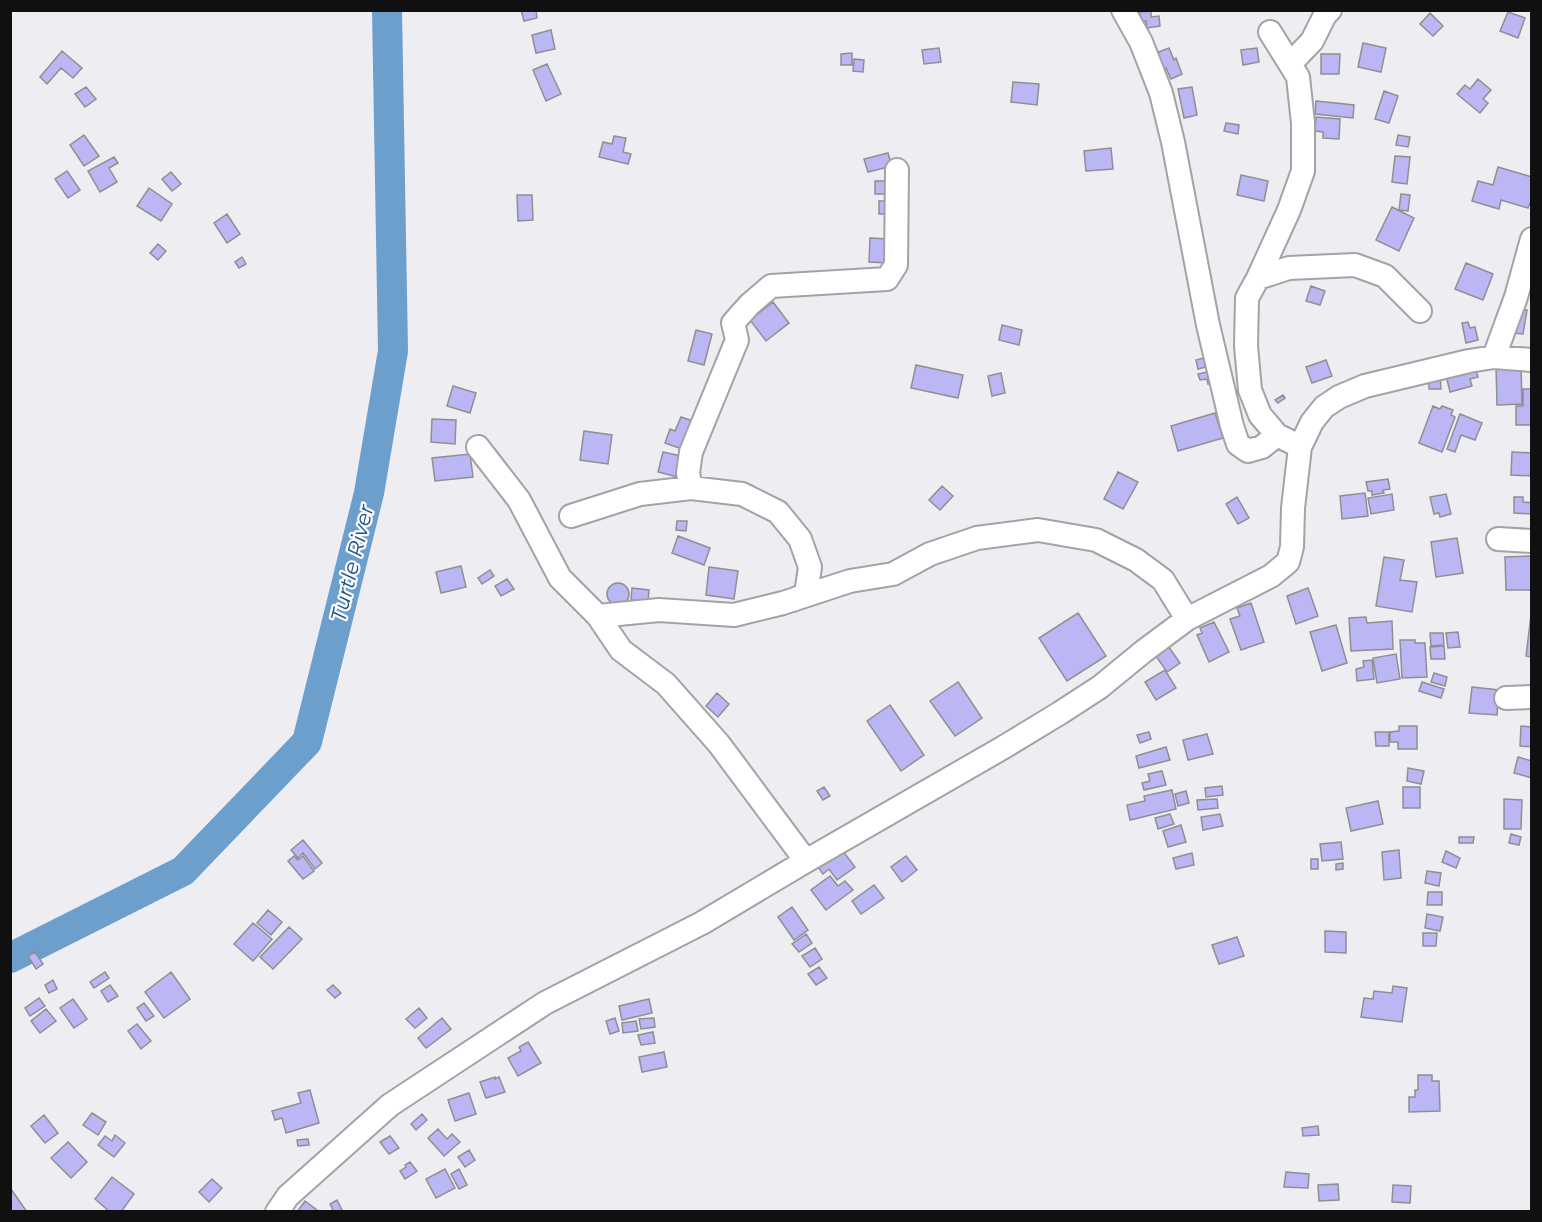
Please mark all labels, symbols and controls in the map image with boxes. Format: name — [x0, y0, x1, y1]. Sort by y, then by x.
water label: Turtle River — [325, 501, 379, 624]

